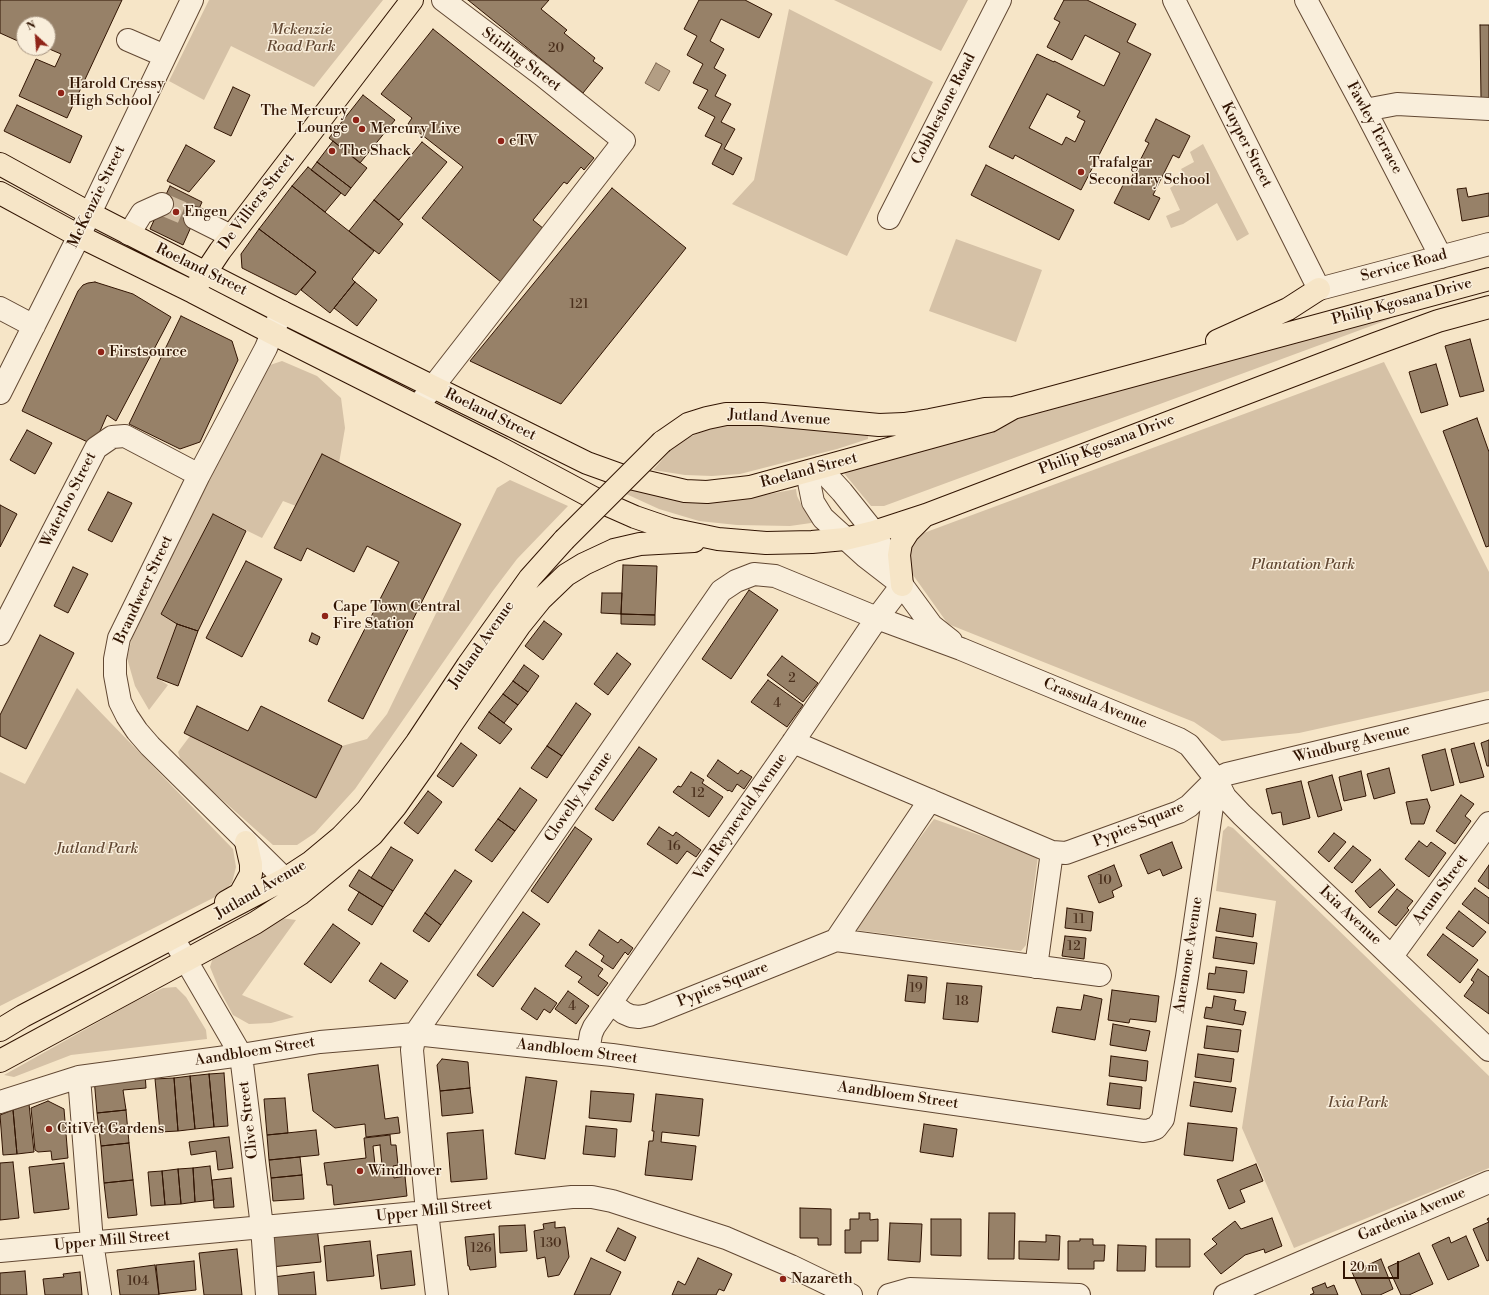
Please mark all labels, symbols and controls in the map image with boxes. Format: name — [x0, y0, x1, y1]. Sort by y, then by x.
north arrow — [16, 16, 56, 56]
text: N — [24, 18, 38, 34]
park label: Mckenzie Road Park — [267, 21, 335, 56]
street label: Stirling Street — [478, 24, 564, 96]
house number: 20 — [548, 41, 564, 57]
street label: Cobblestone Road — [908, 50, 980, 168]
place label: Harold Cressy High School — [69, 75, 164, 110]
street label: Fawley Terrace — [1342, 79, 1406, 177]
marker: Harold Cressy High School — [56, 88, 66, 98]
street label: Kuyper Street — [1217, 99, 1275, 191]
place label: The Mercury Lounge — [261, 102, 348, 137]
marker: The Mercury Lounge — [351, 115, 361, 125]
place label: Mercury Live — [370, 120, 460, 138]
marker: Mercury Live — [357, 124, 367, 134]
place label: eTV — [509, 132, 538, 150]
marker: eTV — [496, 136, 506, 146]
place label: The Shack — [340, 142, 410, 160]
street label: McKenzie Street — [64, 143, 130, 251]
marker: The Shack — [327, 146, 337, 156]
street label: De Villiers Street — [215, 150, 299, 254]
place label: Trafalgar Secondary School — [1089, 154, 1210, 189]
marker: Trafalgar Secondary School — [1076, 167, 1086, 177]
place label: Engen — [184, 203, 227, 221]
marker: Engen — [171, 207, 181, 217]
street label: Roeland Street — [152, 240, 250, 300]
street label: Service Road — [1359, 246, 1449, 286]
street label: Philip Kgosana Drive — [1330, 275, 1474, 329]
house number: 121 — [569, 297, 589, 313]
place label: Firstsource — [109, 343, 187, 361]
marker: Firstsource — [96, 347, 106, 357]
street label: Roeland Street — [441, 385, 539, 445]
street label: Jutland Avenue — [727, 406, 831, 430]
street label: Philip Kgosana Drive — [1036, 411, 1178, 479]
street label: Waterloo Street — [37, 449, 101, 551]
street label: Roeland Street — [759, 449, 859, 493]
street label: Brandweer Street — [111, 533, 177, 647]
park label: Plantation Park — [1251, 556, 1355, 574]
place label: Cape Town Central Fire Station — [333, 598, 461, 633]
street label: Jutland Avenue — [445, 598, 519, 692]
marker: Cape Town Central Fire Station — [320, 611, 330, 621]
house number: 2 — [788, 671, 796, 687]
street label: Crassula Avenue — [1040, 675, 1150, 733]
house number: 4 — [773, 696, 781, 712]
street label: Windburg Avenue — [1292, 721, 1412, 767]
street label: Clovelly Avenue — [541, 748, 617, 846]
street label: Van Reyneveld Avenue — [690, 750, 792, 884]
house number: 12 — [691, 786, 705, 802]
street label: Pypies Square — [1091, 799, 1187, 851]
house number: 16 — [667, 839, 681, 855]
park label: Jutland Park — [56, 840, 138, 858]
street label: Arum Street — [1409, 851, 1473, 929]
street label: Jutland Avenue — [212, 857, 310, 923]
house number: 10 — [1098, 873, 1112, 889]
street label: Ixia Avenue — [1315, 883, 1385, 949]
street label: Anemone Avenue — [1171, 896, 1207, 1014]
house number: 11 — [1073, 912, 1085, 928]
house number: 12 — [1067, 939, 1081, 955]
street label: Pypies Square — [675, 959, 771, 1011]
house number: 19 — [909, 981, 923, 997]
house number: 18 — [955, 994, 969, 1010]
house number: 4 — [568, 999, 576, 1015]
street label: Aandbloem Street — [194, 1034, 316, 1070]
street label: Aandbloem Street — [516, 1036, 638, 1068]
street label: Aandbloem Street — [837, 1079, 959, 1113]
street label: Clive Street — [235, 1080, 263, 1160]
park label: Ixia Park — [1328, 1094, 1388, 1112]
place label: CitiVet Gardens — [57, 1120, 164, 1138]
marker: CitiVet Gardens — [44, 1124, 54, 1134]
place label: Windhover — [368, 1162, 442, 1180]
marker: Windhover — [355, 1166, 365, 1176]
street label: Gardenia Avenue — [1356, 1184, 1468, 1246]
street label: Upper Mill Street — [375, 1196, 493, 1226]
street label: Upper Mill Street — [53, 1227, 171, 1255]
house number: 130 — [540, 1236, 562, 1252]
house number: 126 — [470, 1241, 492, 1257]
scale bar — [1345, 1253, 1401, 1279]
text: 20 m — [1350, 1260, 1378, 1275]
place label: Nazareth — [791, 1270, 853, 1288]
house number: 104 — [127, 1274, 149, 1290]
marker: Nazareth — [778, 1274, 788, 1284]

